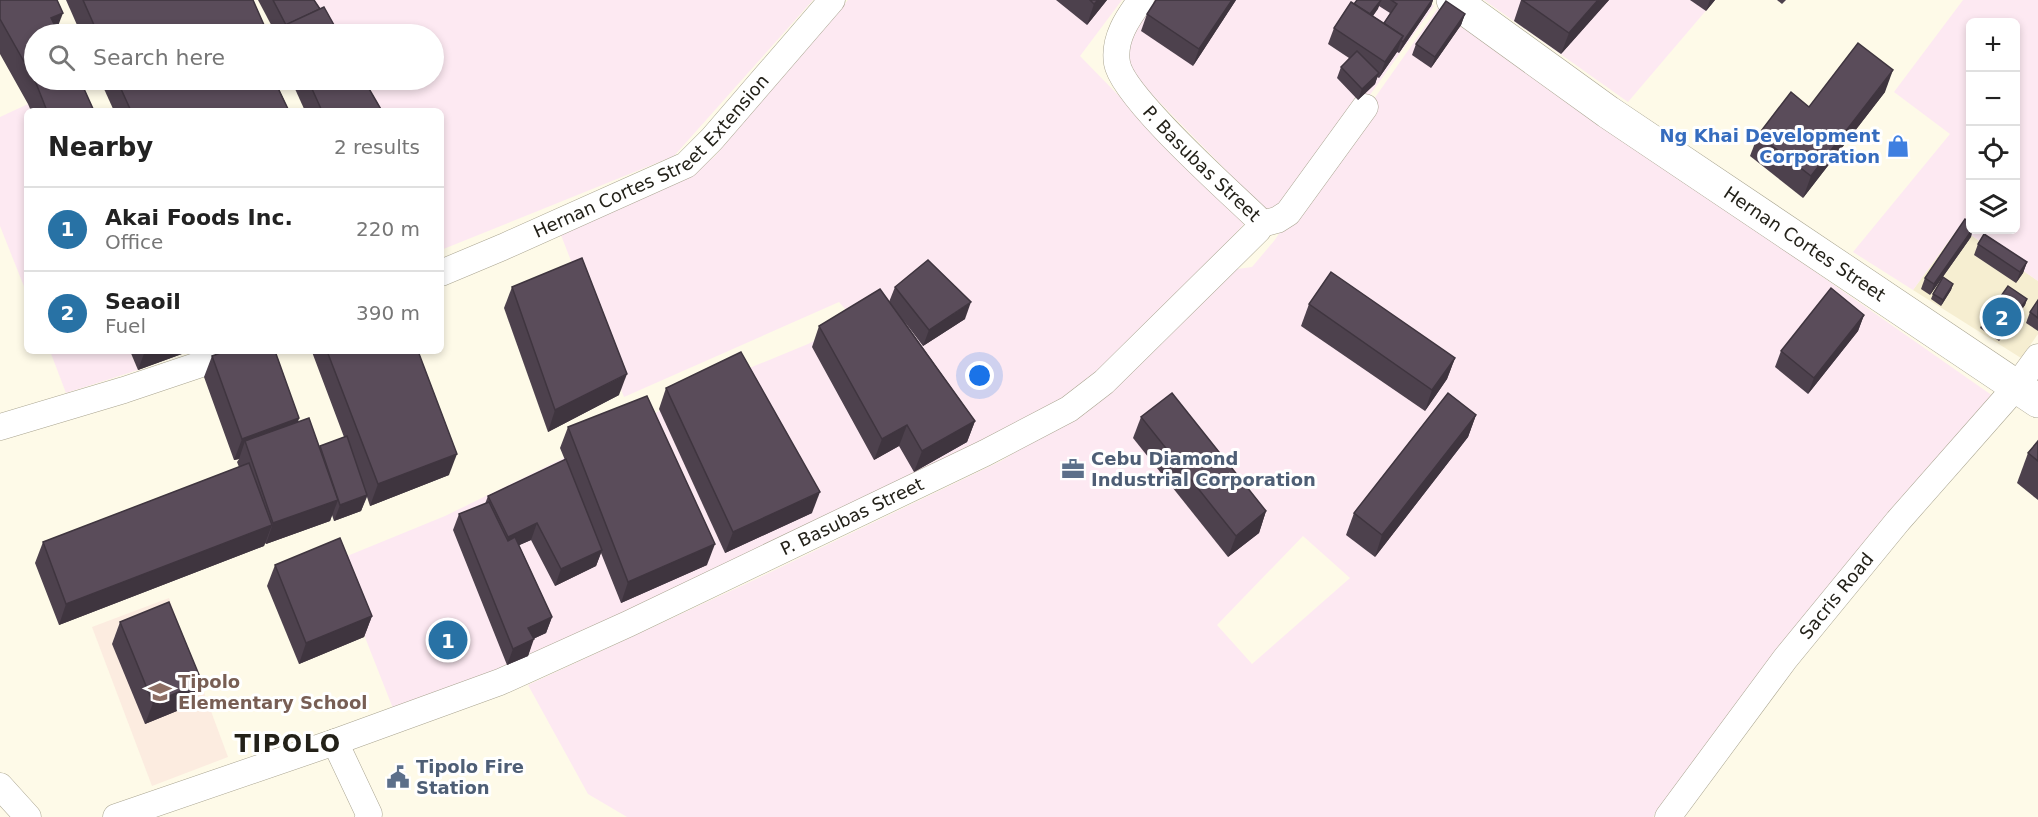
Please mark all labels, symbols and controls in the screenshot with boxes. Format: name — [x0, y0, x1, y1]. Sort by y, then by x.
map controls — [1966, 18, 2020, 234]
button: + — [1966, 18, 2020, 72]
search box — [24, 24, 444, 90]
icon: search — [45, 41, 78, 74]
text: Search here — [93, 45, 225, 70]
street label: Hernan Cortes Street Extension — [530, 70, 773, 242]
button: − — [1966, 72, 2020, 126]
street label: P. Basubas Street — [1139, 101, 1265, 226]
place label: Ng Khai Development Corporation — [1660, 125, 1880, 167]
button: locate — [1966, 126, 2020, 180]
text: Nearby — [48, 132, 153, 162]
shop icon: Ng Khai Development Corporation — [1885, 133, 1911, 159]
text: 2 results — [334, 135, 420, 159]
button: layers — [1966, 180, 2020, 234]
street label: Hernan Cortes Street — [1720, 182, 1890, 305]
text: Akai Foods Inc. — [105, 205, 293, 230]
text: 1 — [61, 217, 74, 241]
text: 220 m — [356, 217, 420, 241]
text: Office — [105, 230, 163, 254]
text: Seaoil — [105, 289, 181, 314]
pin: 2 — [1982, 294, 2022, 340]
text: 2 — [61, 301, 74, 325]
text: 390 m — [356, 301, 420, 325]
text: Fuel — [105, 314, 146, 338]
your location — [965, 361, 994, 390]
place label: Cebu Diamond Industrial Corporation — [1091, 448, 1316, 490]
office icon: Cebu Diamond Industrial Corporation — [1060, 456, 1086, 482]
street label: P. Basubas Street — [777, 473, 927, 559]
street label: Sacris Road — [1795, 548, 1878, 643]
pin: 1 — [428, 618, 468, 662]
place label: Tipolo Elementary School — [178, 671, 367, 713]
school or university icon: Tipolo Elementary School — [147, 679, 173, 705]
district label: TIPOLO — [234, 730, 342, 758]
place label: Tipolo Fire Station — [416, 756, 524, 798]
public building icon: Tipolo Fire Station — [385, 764, 411, 790]

